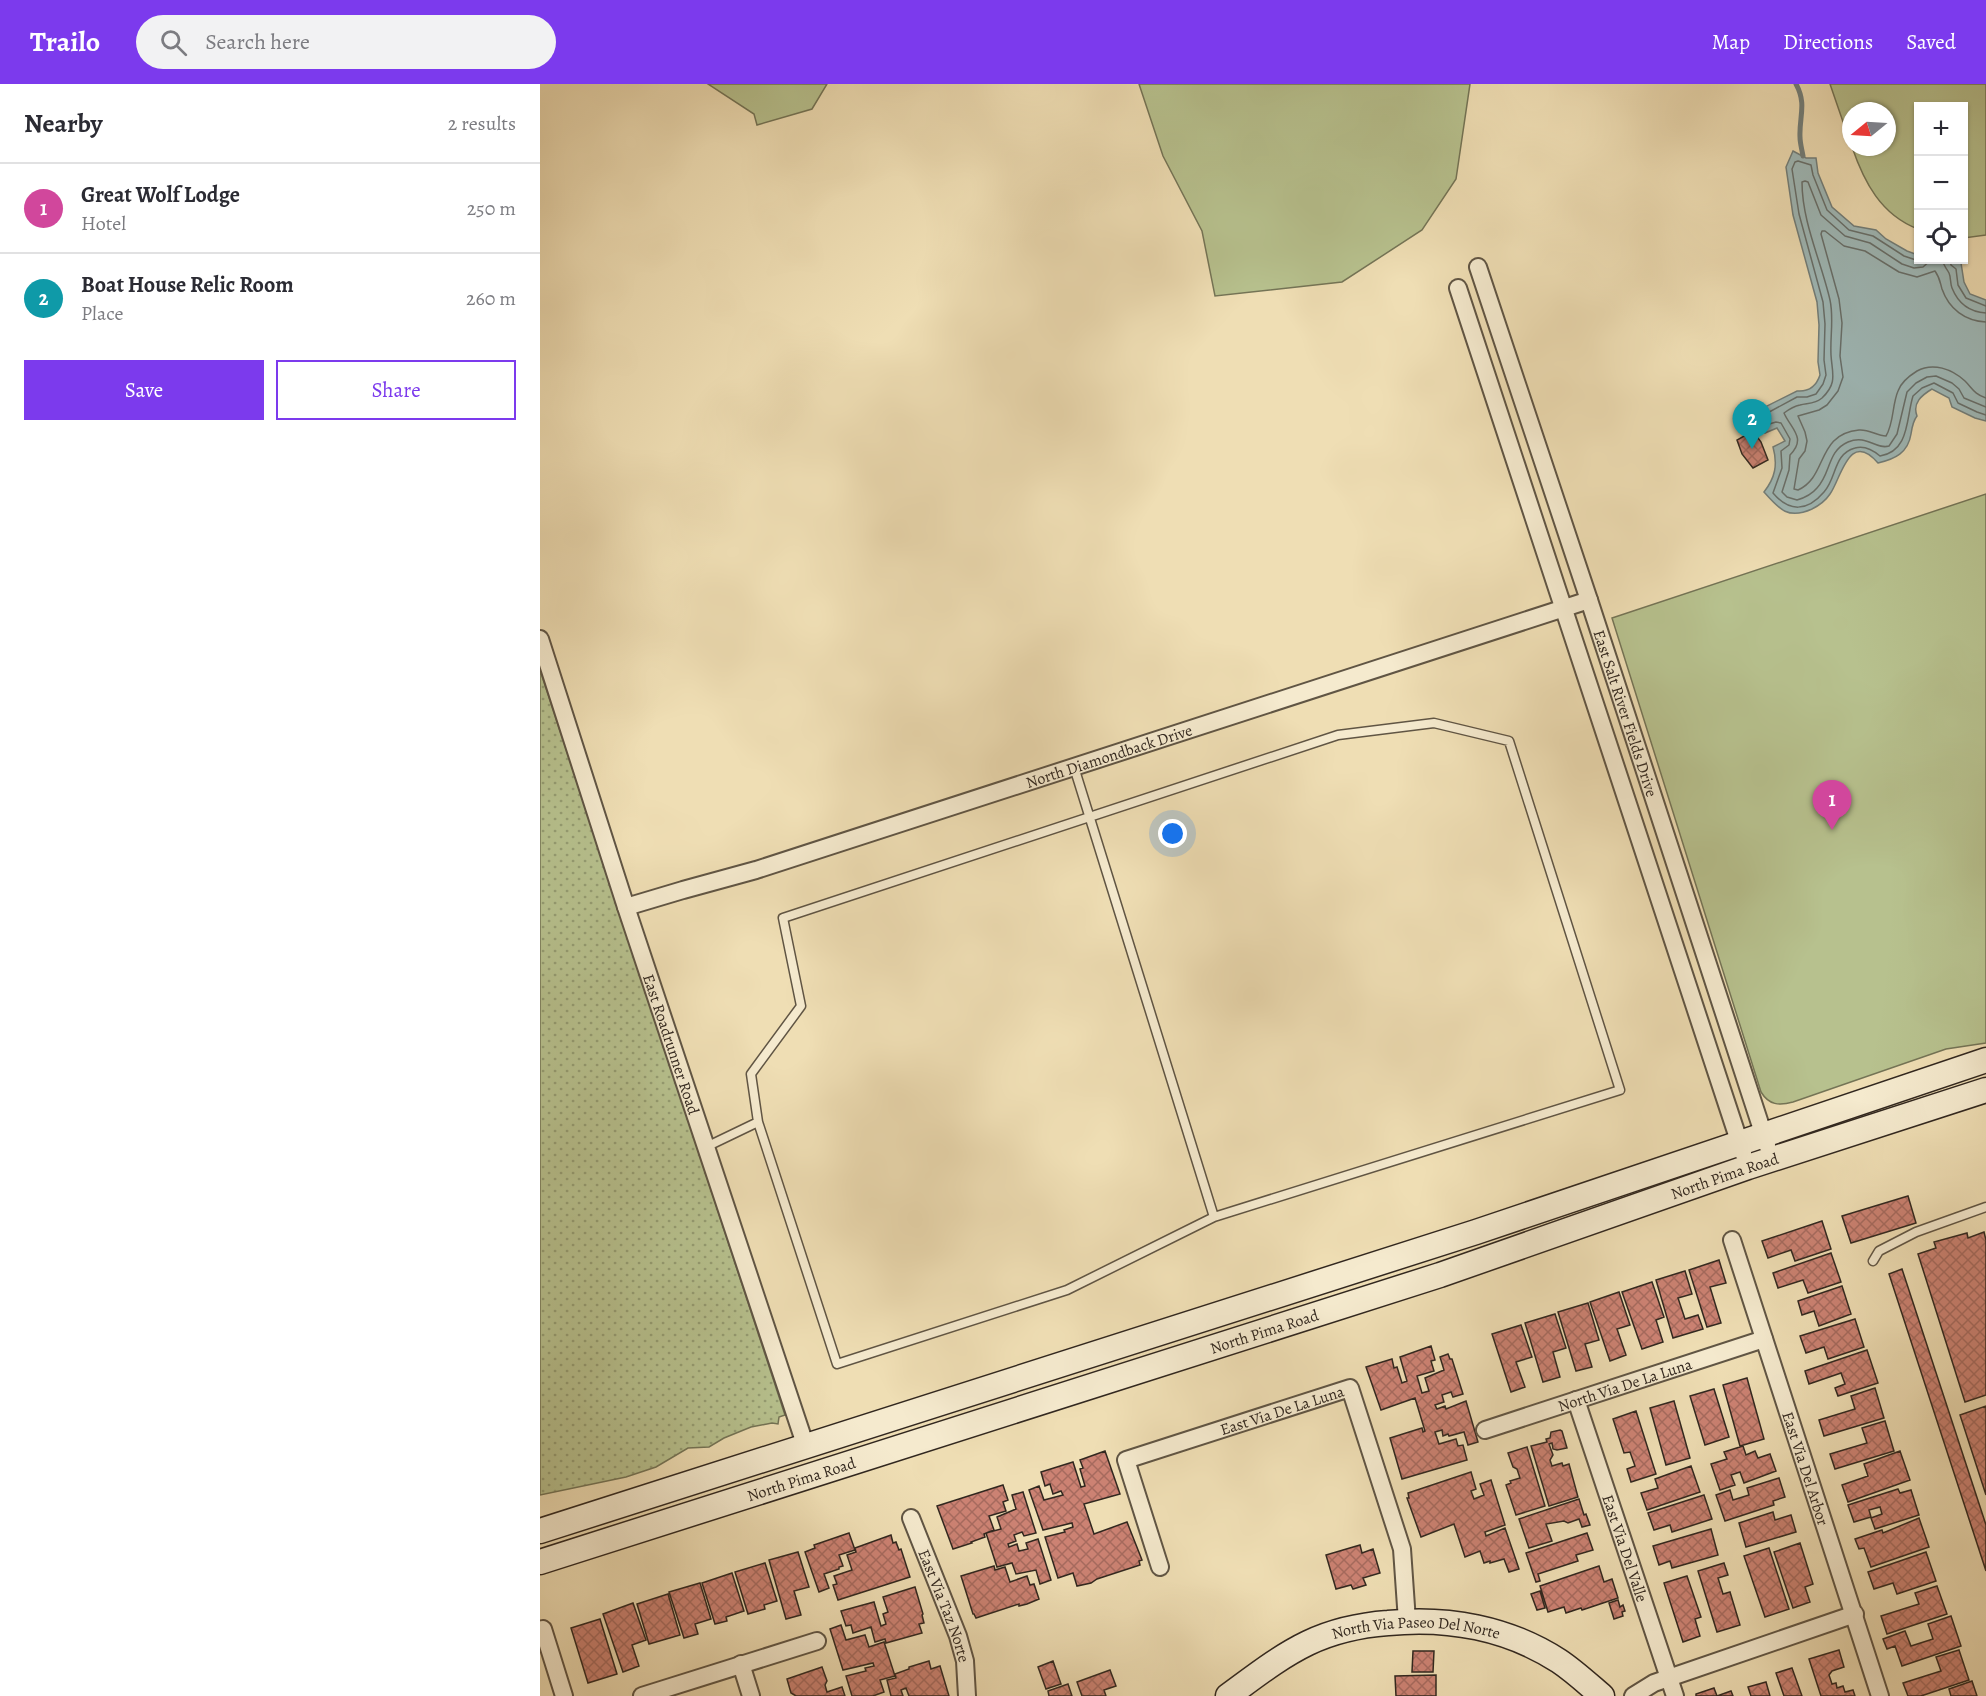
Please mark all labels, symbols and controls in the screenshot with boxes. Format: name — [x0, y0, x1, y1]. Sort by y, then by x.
search box — [136, 15, 556, 69]
text: Trailo — [30, 23, 100, 61]
icon: search — [157, 26, 190, 59]
text: Search here — [205, 27, 310, 57]
text: Map — [1712, 28, 1750, 56]
text: Directions — [1783, 28, 1873, 56]
text: Saved — [1906, 28, 1956, 56]
north arrow — [1842, 102, 1896, 156]
map controls — [1914, 102, 1968, 264]
button: + — [1914, 102, 1968, 156]
text: Nearby — [24, 106, 103, 141]
text: 2 results — [448, 110, 516, 137]
button: − — [1914, 156, 1968, 210]
text: Great Wolf Lodge — [81, 180, 240, 210]
text: 1 — [40, 195, 47, 222]
text: 250 m — [467, 195, 516, 222]
text: Hotel — [81, 210, 126, 237]
button: locate — [1914, 210, 1968, 264]
text: Boat House Relic Room — [81, 270, 294, 300]
text: 2 — [39, 285, 48, 312]
text: 260 m — [466, 285, 516, 312]
text: Place — [81, 300, 123, 327]
button: Save — [24, 360, 264, 420]
button: Share — [276, 360, 516, 420]
pin: 2 — [1732, 400, 1772, 449]
street label: East Salt River Fields Drive — [1587, 627, 1663, 800]
street label: North Diamondback Drive — [1023, 719, 1195, 794]
pin: 1 — [1812, 780, 1852, 830]
your location — [1158, 819, 1187, 848]
street label: East Roadrunner Road — [637, 971, 705, 1118]
street label: North Pima Road — [1668, 1148, 1782, 1205]
street label: North Pima Road — [1207, 1304, 1322, 1360]
street label: North Via De La Luna — [1555, 1353, 1696, 1418]
street label: East Via De La Luna — [1217, 1380, 1348, 1441]
street label: East Via Del Arbor — [1776, 1409, 1834, 1528]
street label: North Pima Road — [744, 1452, 859, 1507]
street label: East Via Del Valle — [1596, 1492, 1653, 1605]
street label: East Via Taz Norte — [913, 1546, 975, 1665]
street label: North Via Paseo Del Norte — [1329, 1611, 1503, 1645]

